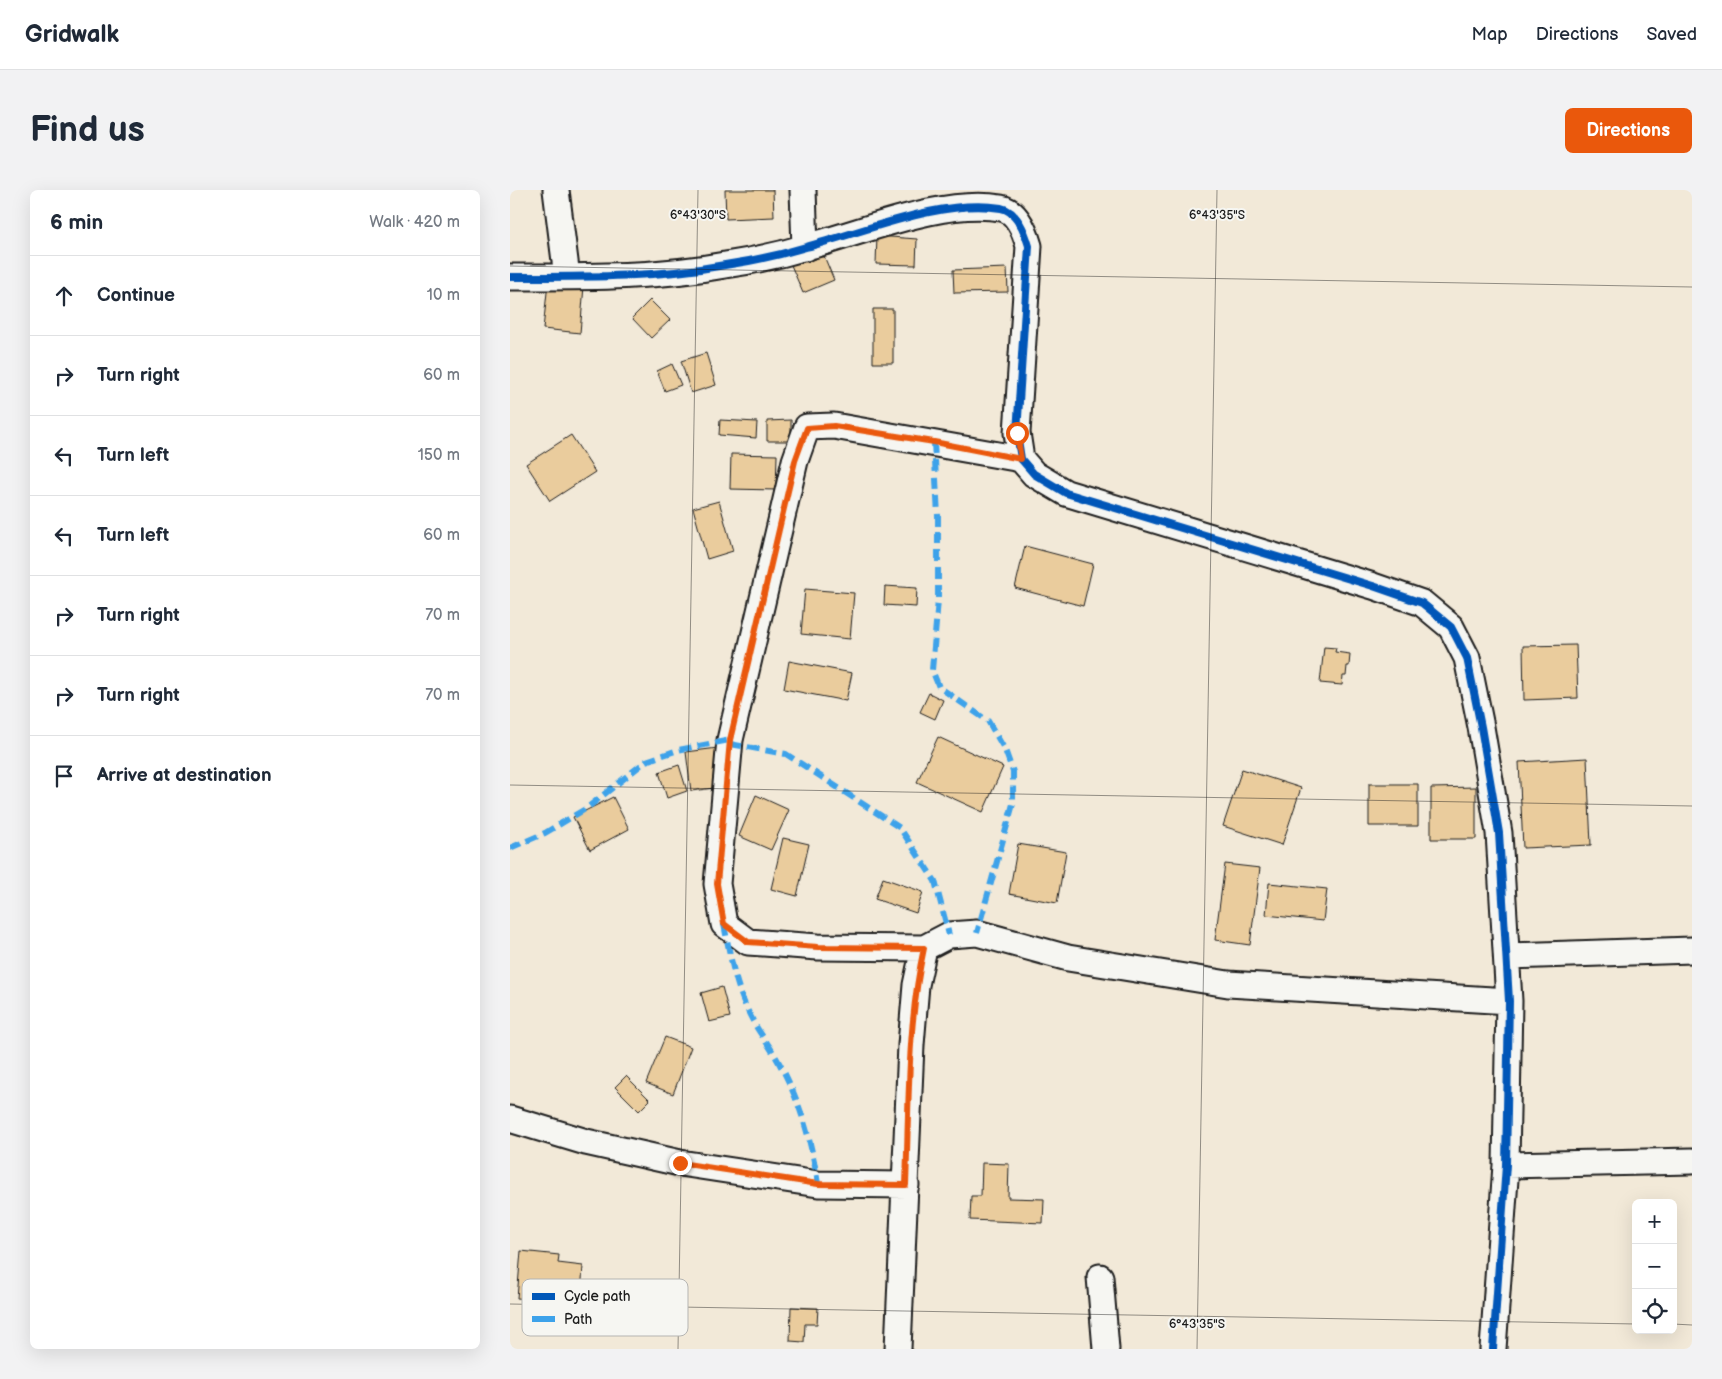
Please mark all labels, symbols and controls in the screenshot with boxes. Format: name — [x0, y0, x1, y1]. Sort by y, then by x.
text: Gridwalk — [25, 20, 119, 49]
text: Map — [1472, 24, 1508, 45]
text: Directions — [1536, 24, 1618, 45]
text: Saved — [1646, 24, 1697, 45]
button: Directions — [1565, 108, 1692, 153]
text: Find us — [30, 109, 145, 152]
text: 6°43'30"S — [670, 208, 726, 223]
text: 6°43'35"S — [1189, 208, 1245, 223]
text: 6 min — [50, 210, 103, 235]
text: Walk · 420 m — [369, 213, 460, 232]
icon: ahead — [50, 282, 78, 310]
text: Continue — [97, 284, 175, 307]
text: 10 m — [427, 286, 460, 305]
icon: right — [50, 362, 78, 390]
text: Turn right — [97, 364, 180, 387]
text: 60 m — [423, 366, 460, 385]
route start — [1006, 422, 1029, 445]
icon: left — [50, 442, 78, 470]
text: Turn left — [97, 444, 169, 467]
text: 150 m — [418, 446, 460, 465]
icon: left — [50, 522, 78, 550]
text: Turn left — [97, 524, 169, 547]
text: 60 m — [423, 526, 460, 545]
icon: right — [50, 602, 78, 630]
text: Turn right — [97, 604, 180, 627]
text: 70 m — [425, 606, 460, 625]
icon: right — [50, 682, 78, 710]
text: Turn right — [97, 684, 180, 707]
text: 70 m — [425, 686, 460, 705]
icon: arrive — [50, 762, 78, 790]
text: Arrive at destination — [97, 764, 272, 787]
route end — [669, 1152, 692, 1175]
map controls — [1632, 1199, 1677, 1334]
button: + — [1632, 1199, 1677, 1244]
button: − — [1632, 1244, 1677, 1289]
legend — [522, 1279, 688, 1336]
text: Cycle path — [564, 1288, 631, 1305]
button: locate — [1632, 1289, 1677, 1334]
text: Path — [564, 1311, 592, 1328]
text: 6°43'35"S — [1169, 1317, 1225, 1332]

